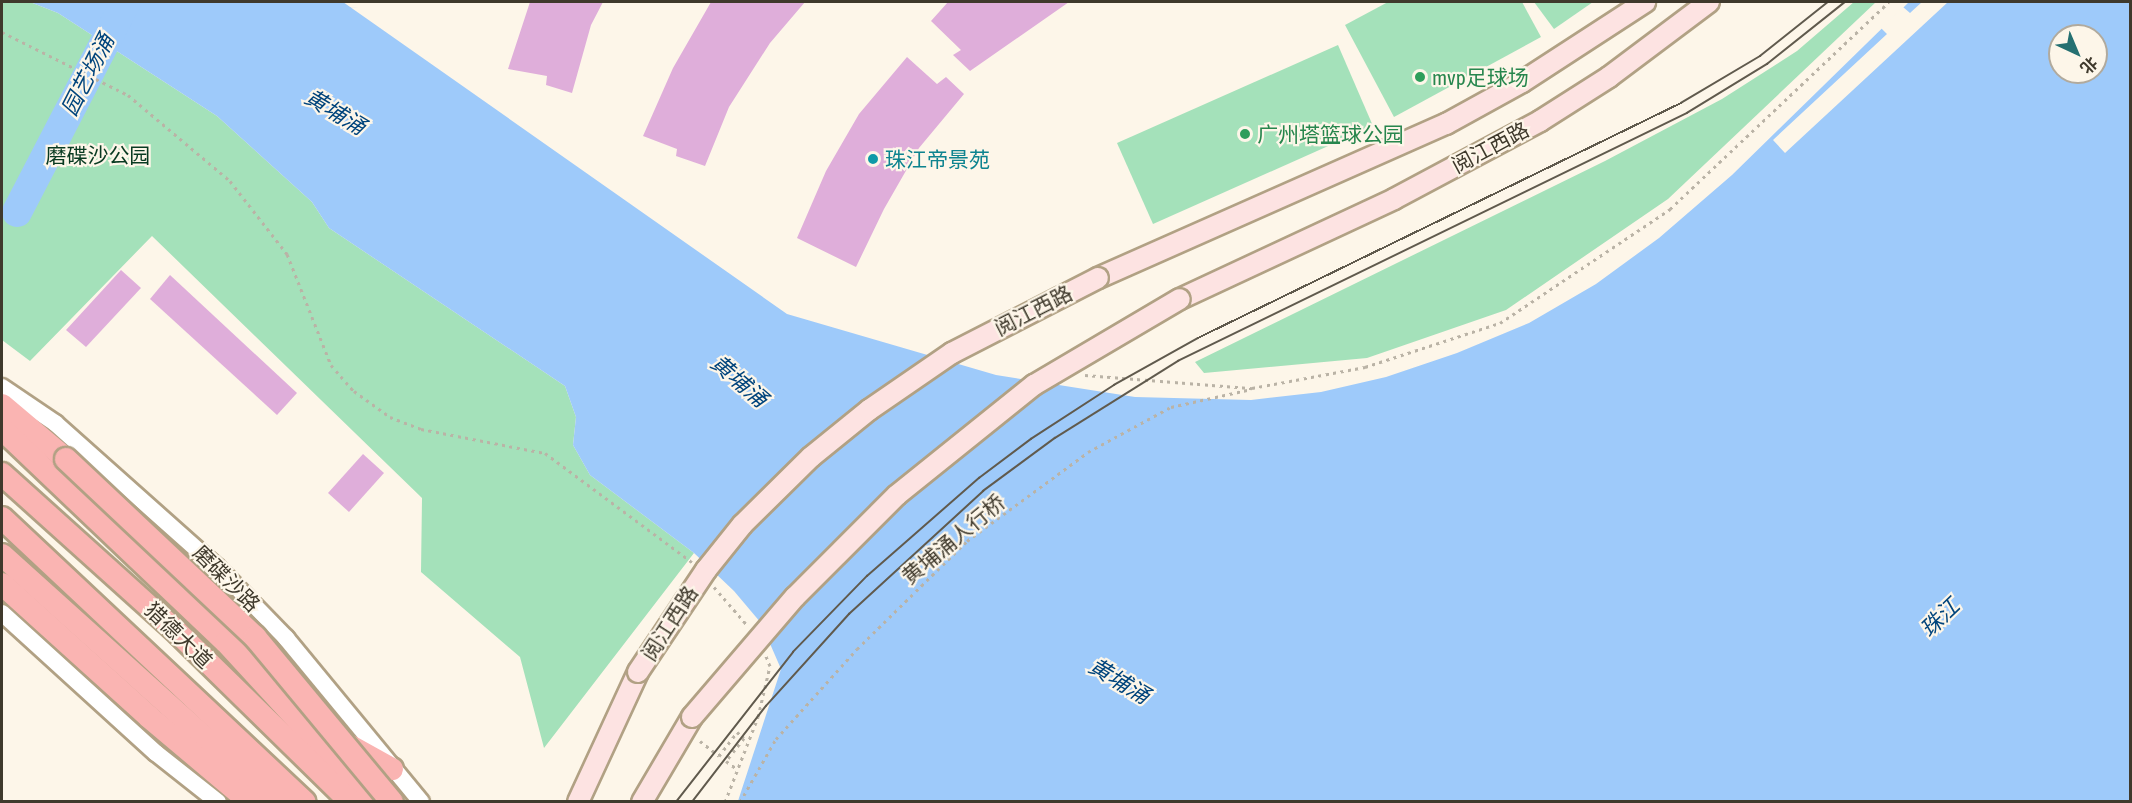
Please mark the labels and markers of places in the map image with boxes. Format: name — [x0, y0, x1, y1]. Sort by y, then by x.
place label: mvp足球场 — [1432, 64, 1529, 90]
marker: mvp足球场 — [1413, 70, 1427, 84]
place label: 广州塔篮球公园 — [1257, 121, 1404, 147]
marker: 广州塔篮球公园 — [1238, 127, 1252, 141]
place label: 珠江帝景苑 — [885, 146, 990, 172]
marker: 珠江帝景苑 — [866, 152, 880, 166]

